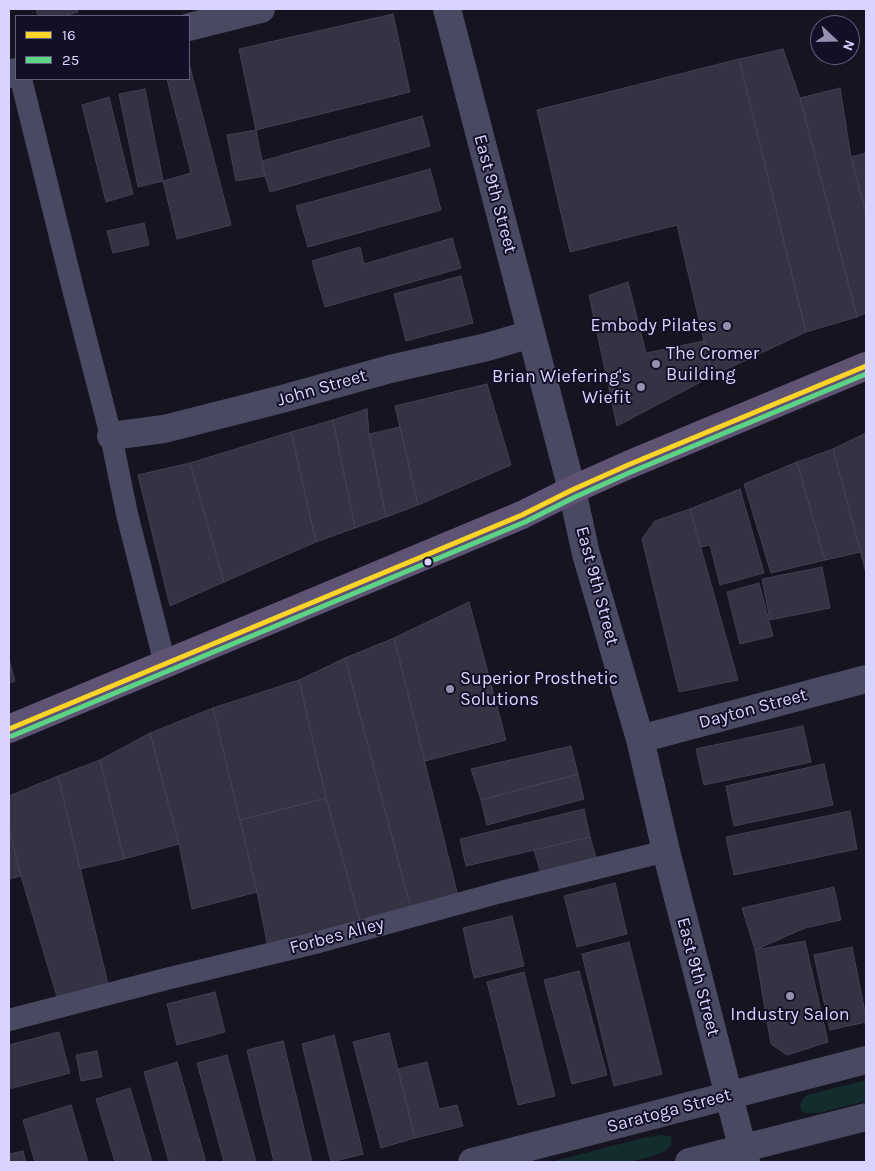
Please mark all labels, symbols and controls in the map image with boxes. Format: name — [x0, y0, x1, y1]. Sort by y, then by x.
legend — [15, 15, 190, 80]
north arrow — [810, 15, 860, 65]
text: 16 — [62, 26, 76, 44]
text: N — [839, 37, 858, 53]
text: 25 — [62, 51, 79, 69]
street label: East 9th Street — [469, 132, 521, 256]
place label: Embody Pilates — [590, 315, 717, 337]
marker: Embody Pilates — [721, 320, 733, 332]
place label: The Cromer Building — [666, 343, 759, 386]
marker: The Cromer Building — [650, 358, 662, 370]
street label: John Street — [275, 365, 369, 411]
place label: Brian Wiefering's Wiefit — [492, 366, 631, 408]
marker: Brian Wiefering's Wiefit — [635, 381, 647, 393]
street label: East 9th Street — [571, 524, 623, 648]
unlabelled marker — [423, 557, 433, 567]
place label: Superior Prosthetic Solutions — [460, 668, 618, 711]
marker: Superior Prosthetic Solutions — [444, 683, 456, 695]
street label: Dayton Street — [696, 684, 810, 734]
street label: Forbes Alley — [287, 913, 387, 959]
street label: East 9th Street — [672, 915, 724, 1039]
marker: Industry Salon — [784, 990, 796, 1002]
place label: Industry Salon — [730, 1004, 850, 1026]
street label: Saratoga Street — [605, 1084, 733, 1138]

